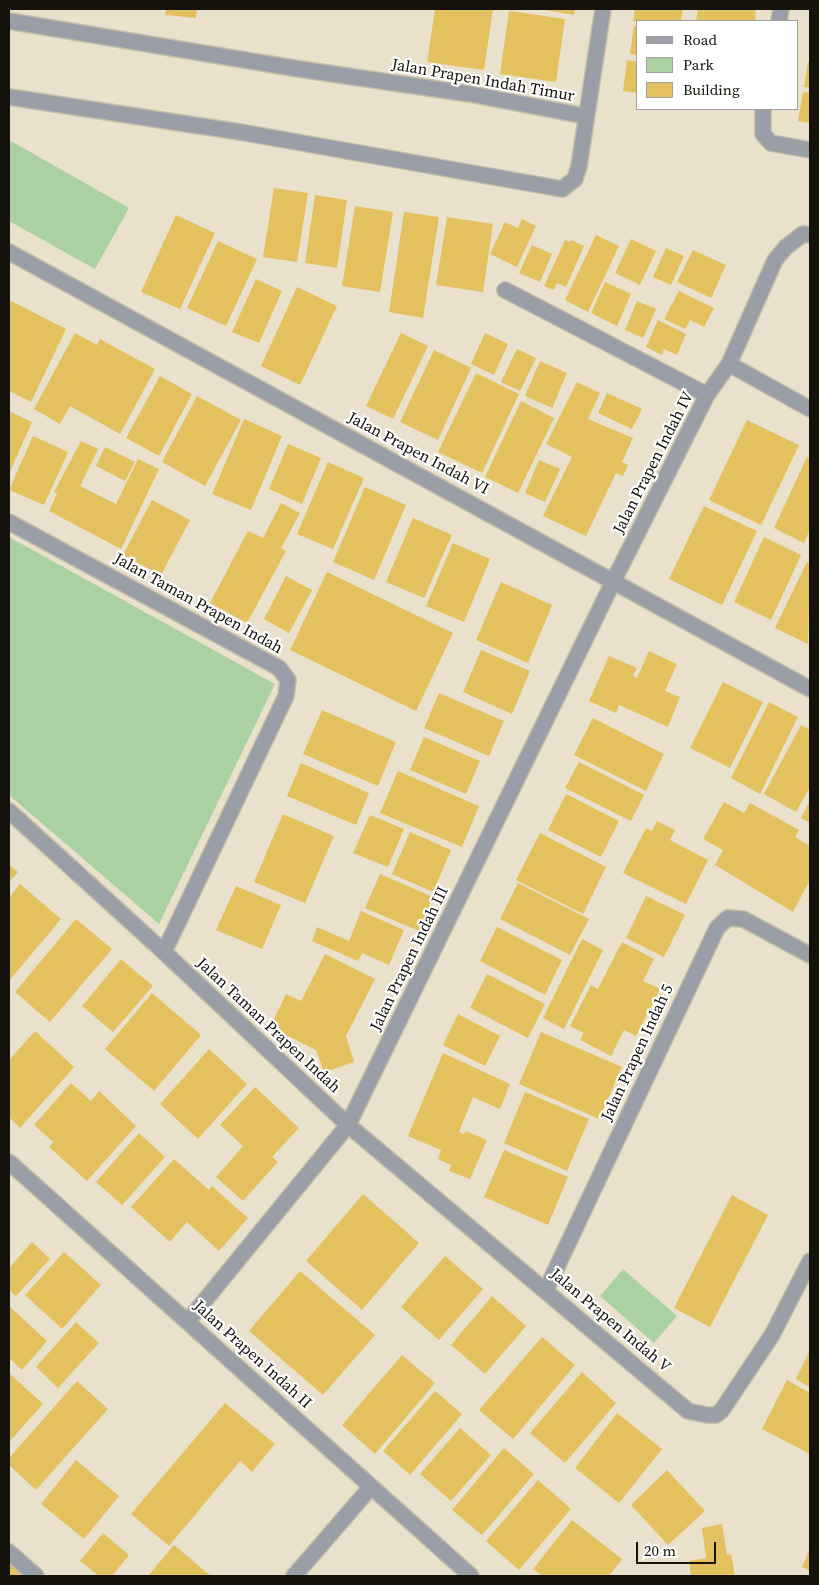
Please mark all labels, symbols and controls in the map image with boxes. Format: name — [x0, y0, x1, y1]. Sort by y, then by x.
legend — [636, 20, 799, 110]
text: Road — [683, 29, 717, 50]
text: Park — [683, 54, 714, 75]
street label: Jalan Prapen Indah Timur — [390, 55, 576, 107]
text: Building — [683, 79, 740, 100]
street label: Jalan Prapen Indah IV — [610, 389, 698, 537]
street label: Jalan Prapen Indah VI — [344, 409, 492, 499]
street label: Jalan Taman Prapen Indah — [110, 550, 286, 658]
street label: Jalan Prapen Indah III — [367, 884, 453, 1034]
street label: Jalan Taman Prapen Indah — [192, 954, 344, 1098]
street label: Jalan Prapen Indah 5 — [598, 982, 678, 1124]
street label: Jalan Prapen Indah V — [546, 1265, 674, 1377]
street label: Jalan Prapen Indah II — [189, 1297, 315, 1413]
scale bar — [639, 1532, 719, 1564]
text: 20 m — [644, 1540, 676, 1561]

